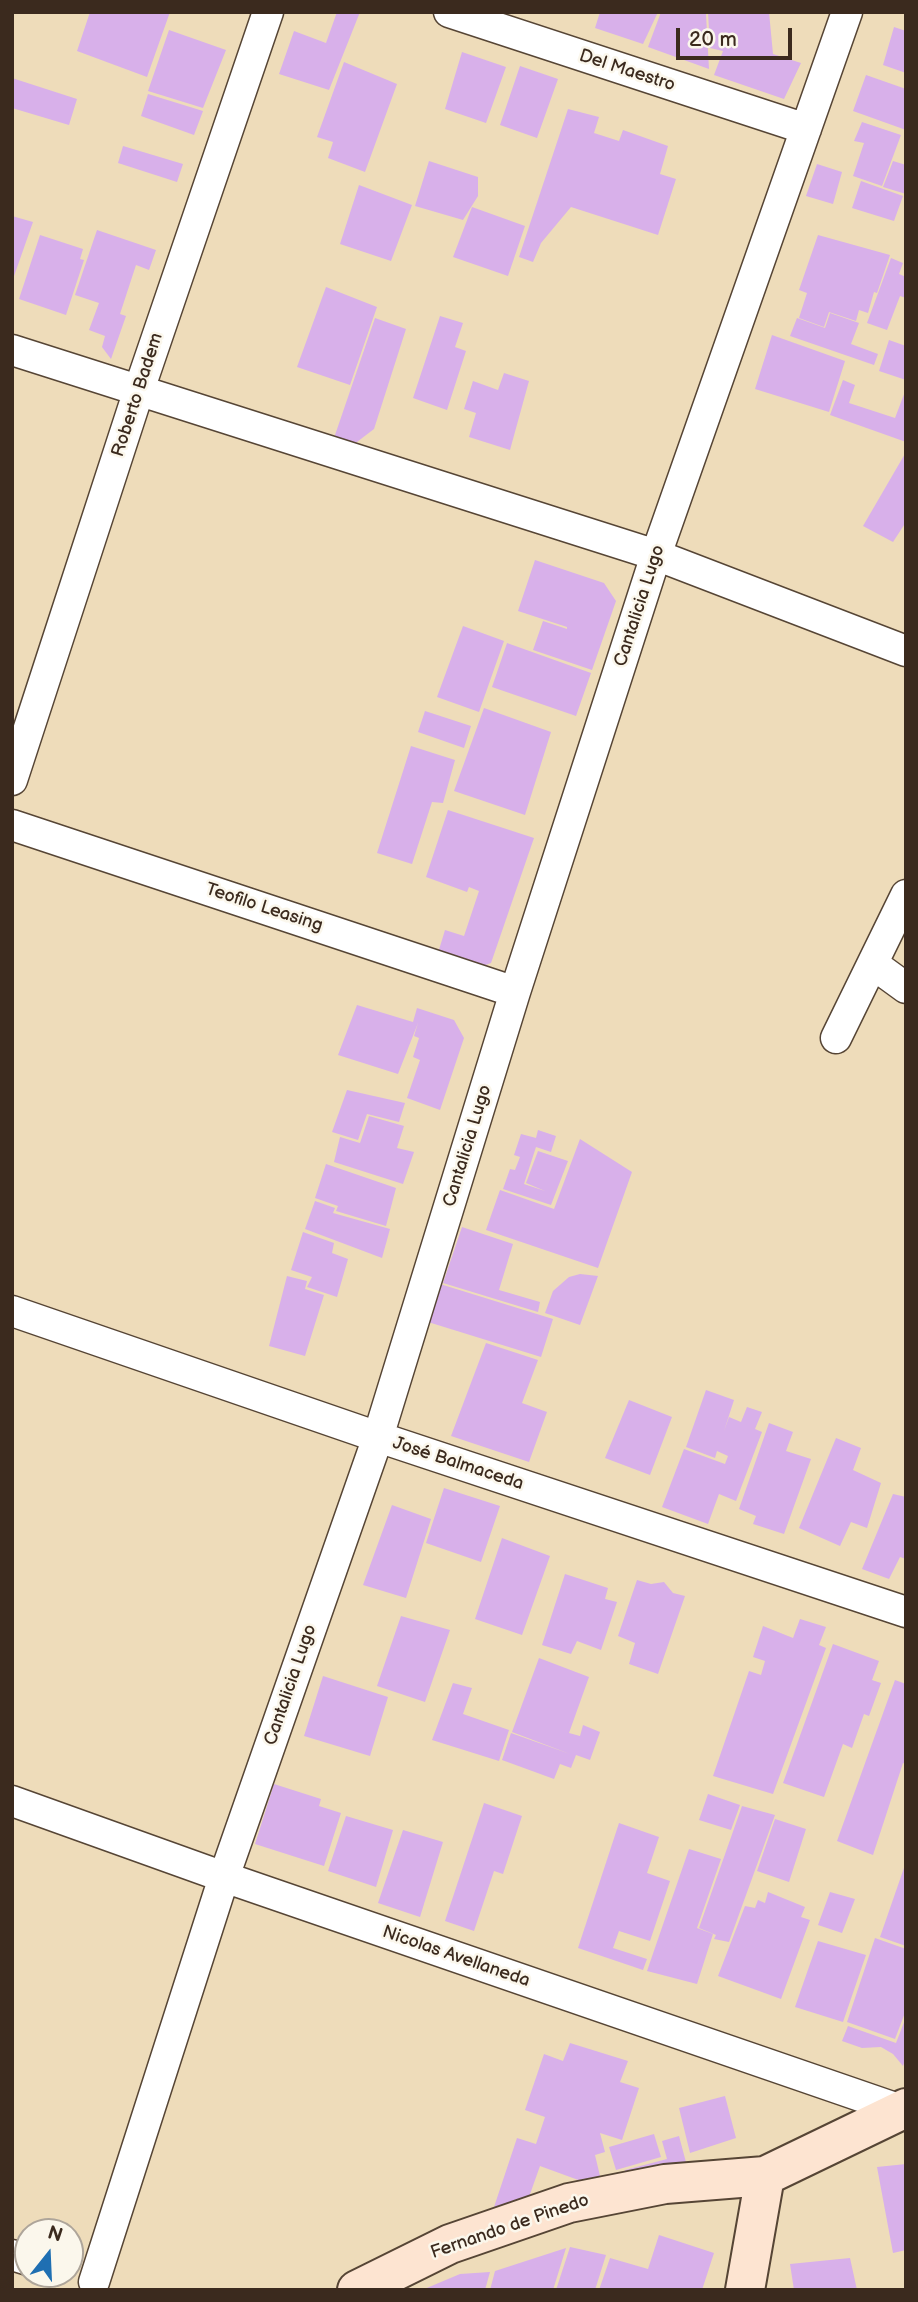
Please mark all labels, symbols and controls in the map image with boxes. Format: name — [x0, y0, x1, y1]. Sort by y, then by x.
scale bar — [680, 14, 796, 58]
text: 20 m — [689, 27, 737, 52]
street label: Del Maestro — [576, 45, 678, 97]
street label: Roberto Badem — [108, 330, 168, 460]
street label: Cantalicia Lugo — [610, 543, 670, 669]
street label: Teofilo Leasing — [203, 879, 325, 937]
street label: Cantalicia Lugo — [439, 1082, 497, 1210]
street label: José Balmaceda — [390, 1433, 526, 1495]
street label: Cantalicia Lugo — [260, 1622, 322, 1748]
street label: Nicolas Avellaneda — [379, 1922, 533, 1992]
street label: Fernando de Pinedo — [428, 2190, 592, 2264]
north arrow — [14, 2218, 84, 2288]
text: N — [45, 2221, 65, 2248]

